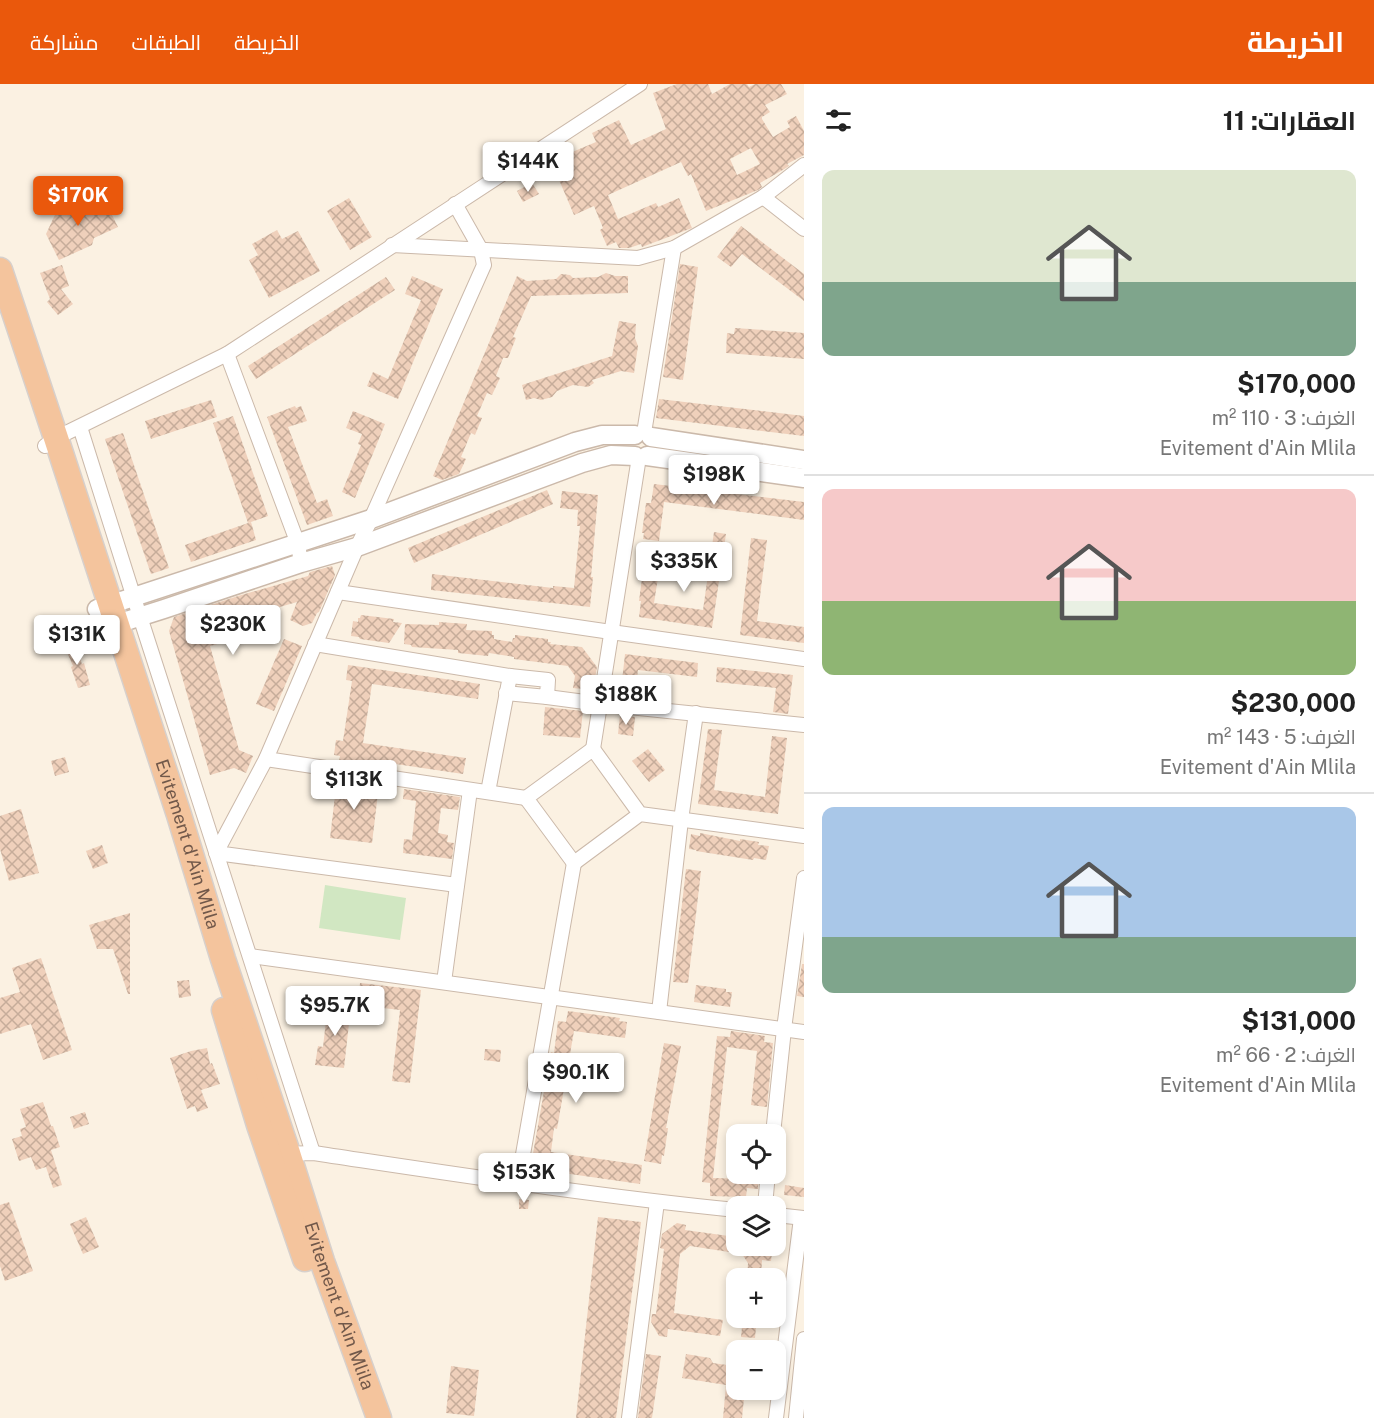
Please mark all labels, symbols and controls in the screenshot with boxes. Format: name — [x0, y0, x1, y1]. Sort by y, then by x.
text: الخريطة — [1247, 25, 1344, 58]
text: مشاركة — [30, 30, 99, 55]
text: الطبقات — [132, 30, 201, 55]
text: الخريطة — [234, 30, 300, 55]
icon: filters — [822, 104, 855, 137]
text: العقارات: 11 — [1223, 105, 1356, 136]
pin: $144K — [486, 142, 570, 193]
text: $144K — [497, 149, 559, 173]
pin: $170K — [36, 176, 120, 227]
text: $170K — [47, 183, 109, 207]
icon: home — [1035, 209, 1143, 317]
text: $170,000 — [1237, 368, 1356, 399]
text: الغرف: 3 · 110 m² — [1212, 406, 1356, 430]
text: Evitement d'Ain Mlila — [1160, 436, 1356, 460]
pin: $198K — [672, 455, 756, 506]
text: $198K — [682, 462, 746, 486]
icon: home — [1035, 528, 1143, 636]
pin: $335K — [642, 542, 726, 593]
text: $335K — [650, 549, 718, 573]
pin: $230K — [191, 605, 275, 656]
text: $230K — [200, 612, 266, 636]
pin: $131K — [35, 615, 119, 666]
text: $131K — [48, 622, 106, 646]
pin: $188K — [584, 675, 668, 726]
text: $188K — [594, 682, 658, 706]
text: $230,000 — [1231, 687, 1356, 718]
text: الغرف: 5 · 143 m² — [1207, 725, 1356, 749]
text: Evitement d'Ain Mlila — [1160, 755, 1356, 779]
street label: Evitement d'Ain Mlila — [151, 756, 224, 931]
pin: $113K — [312, 760, 396, 811]
text: $113K — [325, 767, 383, 791]
icon: home — [1035, 846, 1143, 954]
pin: $95.7K — [286, 986, 384, 1037]
text: $95.7K — [300, 993, 370, 1017]
text: $131,000 — [1241, 1005, 1356, 1036]
text: الغرف: 2 · 66 m² — [1216, 1043, 1356, 1067]
pin: $90.1K — [527, 1053, 625, 1104]
text: $90.1K — [542, 1060, 610, 1084]
text: Evitement d'Ain Mlila — [1160, 1073, 1356, 1097]
map controls — [726, 1124, 786, 1400]
button: locate — [726, 1124, 786, 1184]
pin: $153K — [482, 1153, 566, 1204]
text: $153K — [492, 1160, 556, 1184]
button: layers — [726, 1196, 786, 1256]
street label: Evitement d'Ain Mlila — [300, 1219, 379, 1393]
button: + — [726, 1268, 786, 1328]
button: − — [726, 1340, 786, 1400]

